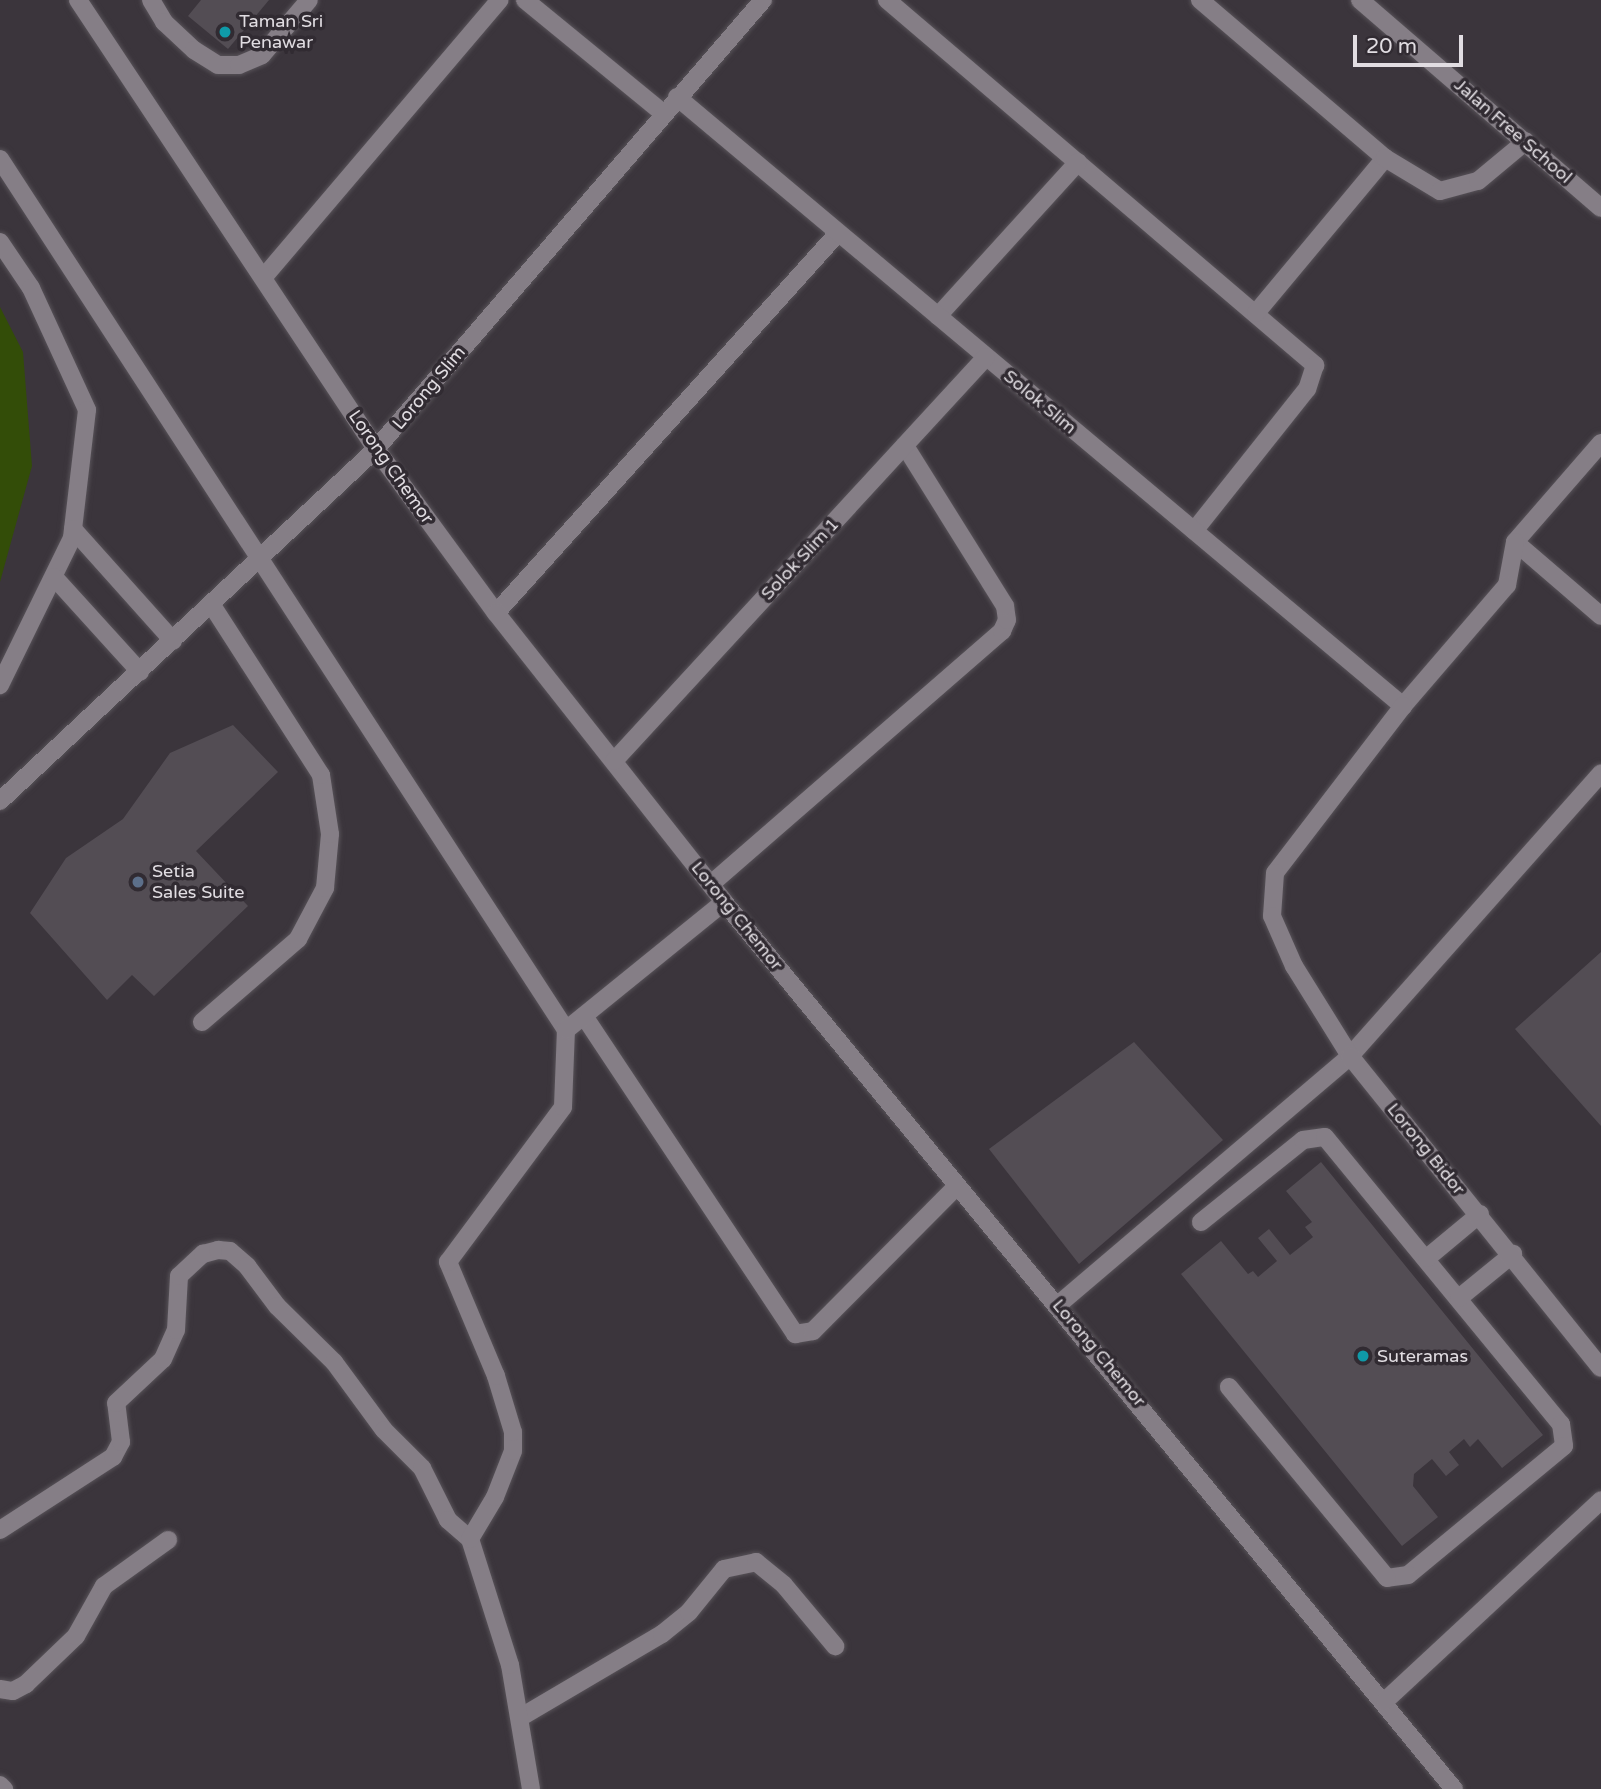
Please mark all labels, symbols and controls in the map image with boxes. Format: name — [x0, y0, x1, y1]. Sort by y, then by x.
place label: Taman Sri Penawar — [239, 11, 323, 54]
scale bar — [1356, 21, 1466, 65]
marker: Taman Sri Penawar — [217, 24, 233, 40]
text: 20 m — [1366, 34, 1417, 59]
street label: Jalan Free School — [1450, 74, 1576, 188]
street label: Lorong Slim — [388, 342, 470, 434]
street label: Solok Slim — [999, 365, 1081, 439]
street label: Lorong Chemor — [344, 406, 438, 528]
street label: Solok Slim 1 — [757, 513, 843, 605]
street label: Lorong Chemor — [686, 857, 788, 975]
place label: Setia Sales Suite — [152, 861, 245, 903]
marker: Setia Sales Suite — [130, 874, 146, 890]
street label: Lorong Bidor — [1382, 1099, 1470, 1199]
street label: Lorong Chemor — [1048, 1295, 1150, 1411]
place label: Suteramas — [1377, 1345, 1468, 1367]
marker: Suteramas — [1355, 1348, 1371, 1364]

